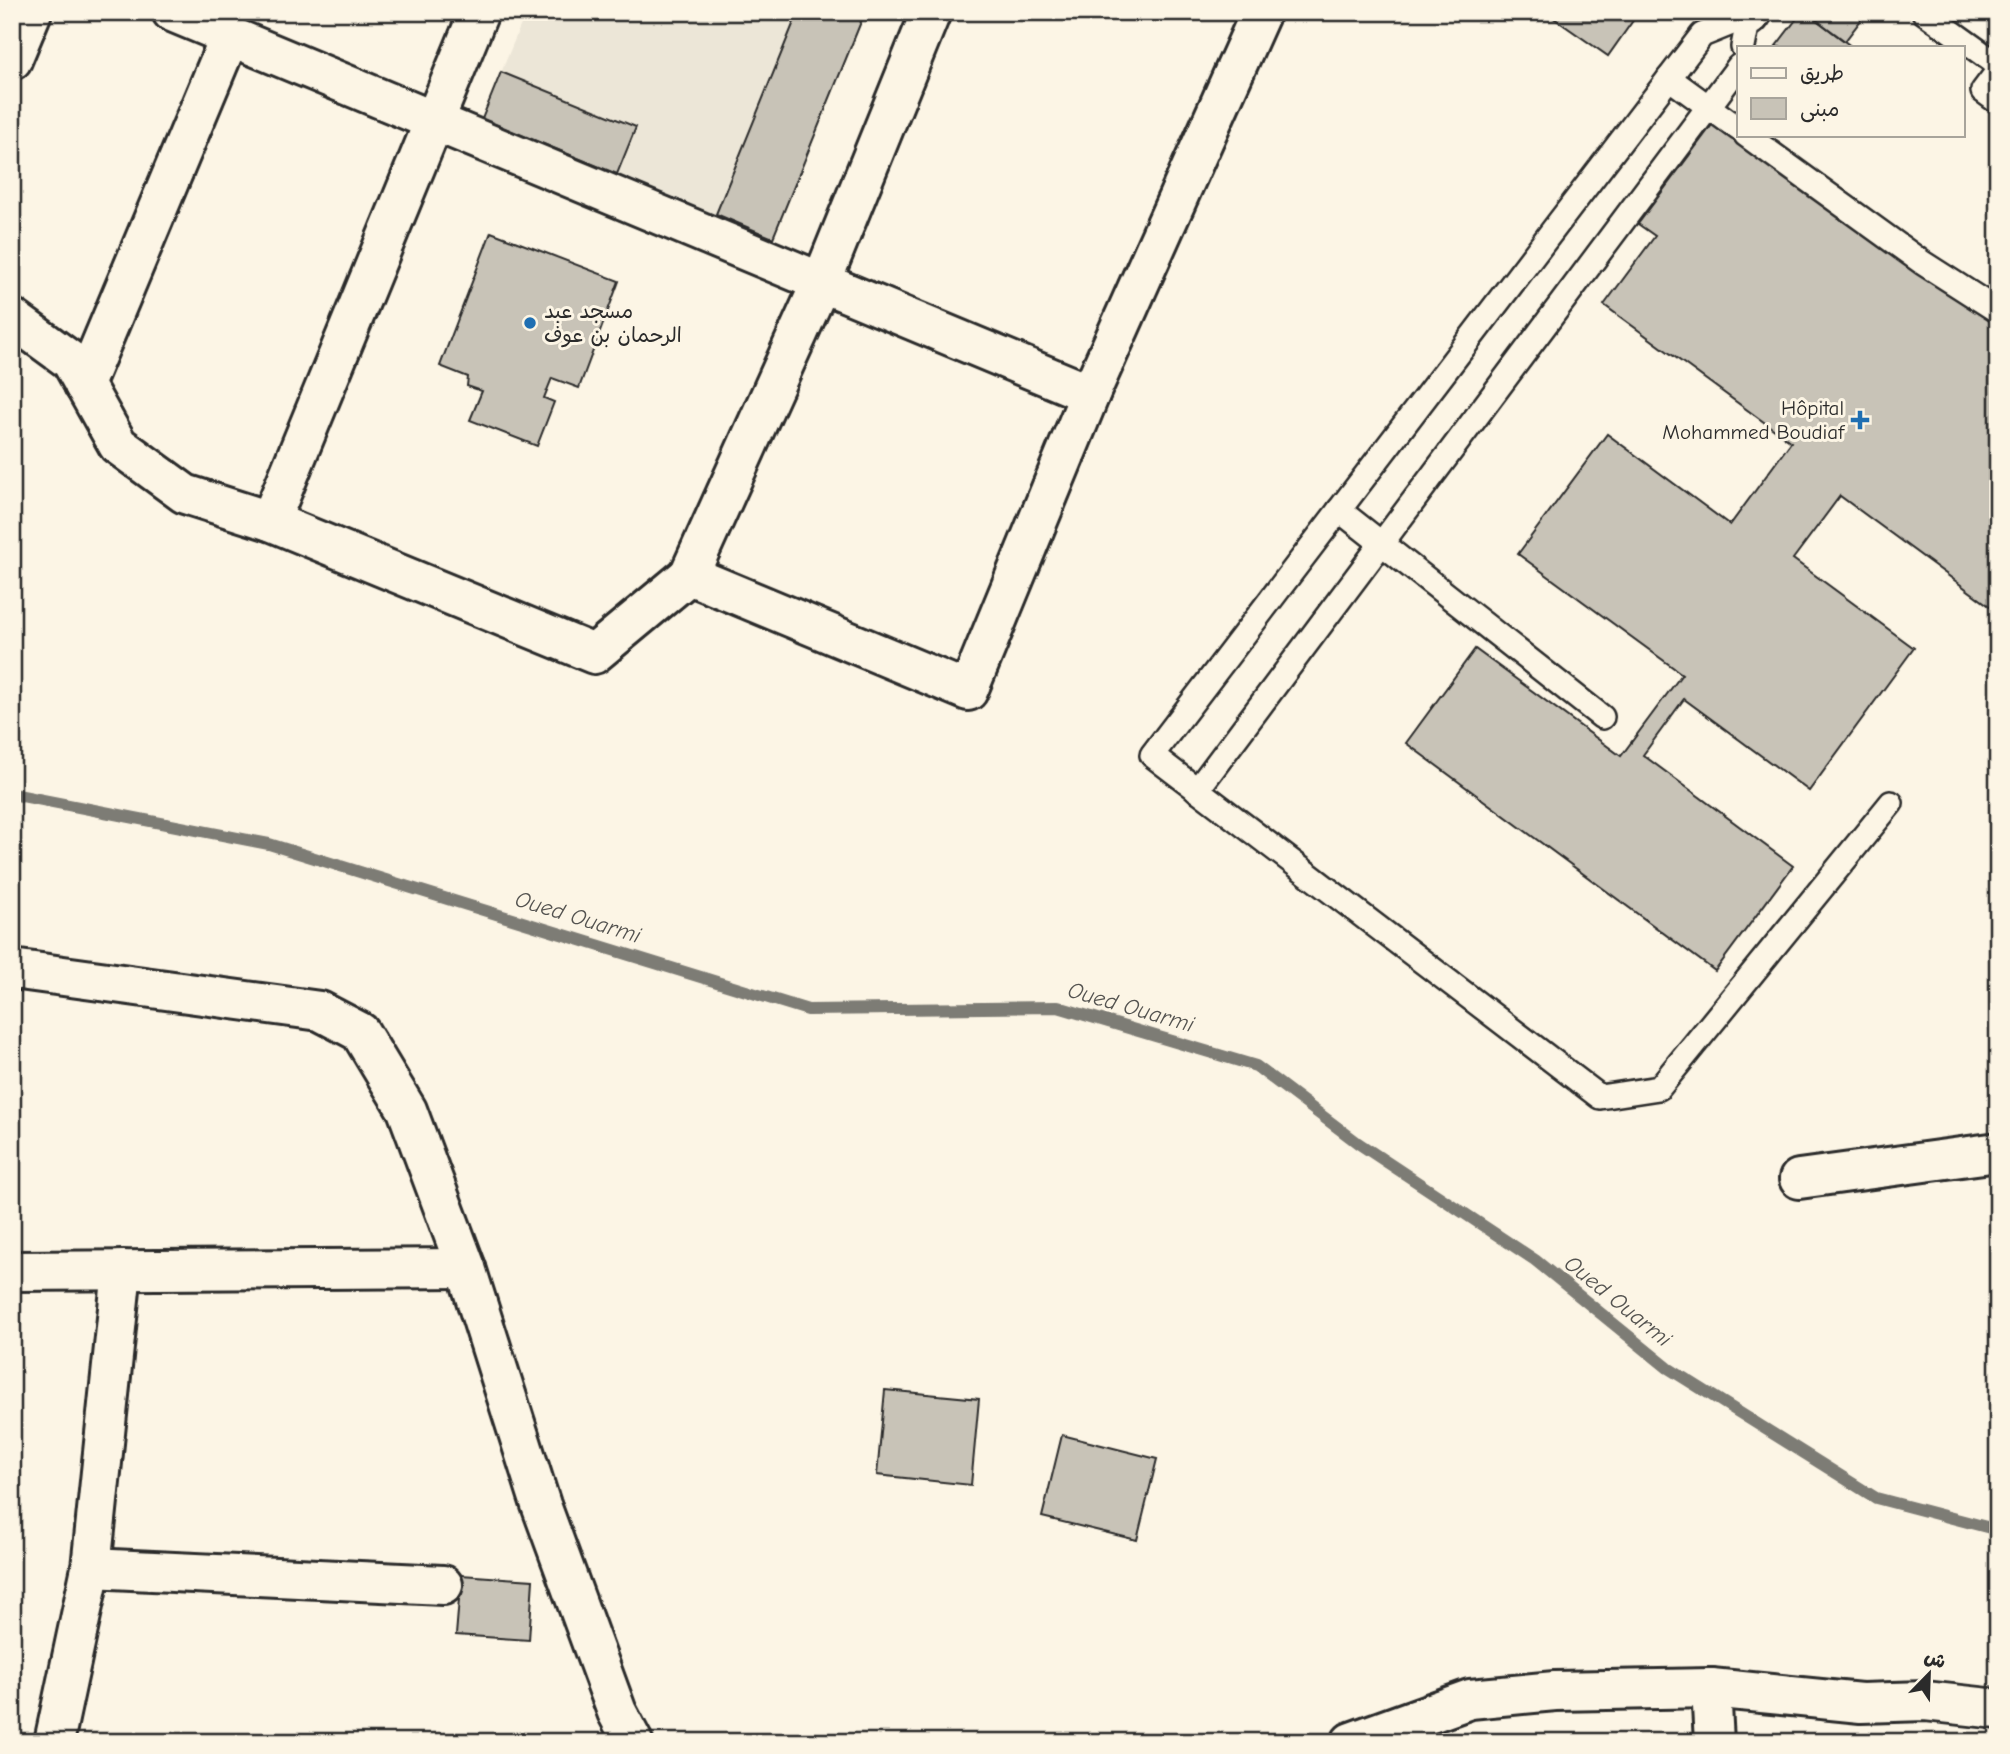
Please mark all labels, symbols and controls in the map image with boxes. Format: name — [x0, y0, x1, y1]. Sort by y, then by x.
legend — [1737, 46, 1965, 136]
text: طريق — [1800, 61, 1844, 85]
text: مبنى — [1800, 97, 1839, 123]
place label: مسجد عبد الرحمان بن عوف — [544, 299, 682, 348]
marker: مسجد عبد الرحمان بن عوف — [522, 315, 538, 331]
place label: Hôpital Mohammed Boudiaf — [1662, 396, 1845, 444]
marker: Hôpital Mohammed Boudiaf — [1850, 410, 1870, 430]
water label: Oued Ouarmi — [512, 885, 645, 949]
water label: Oued Ouarmi — [1065, 976, 1198, 1038]
water label: Oued Ouarmi — [1559, 1250, 1678, 1353]
north arrow — [1895, 1638, 1965, 1708]
text: ش — [1921, 1645, 1949, 1674]

